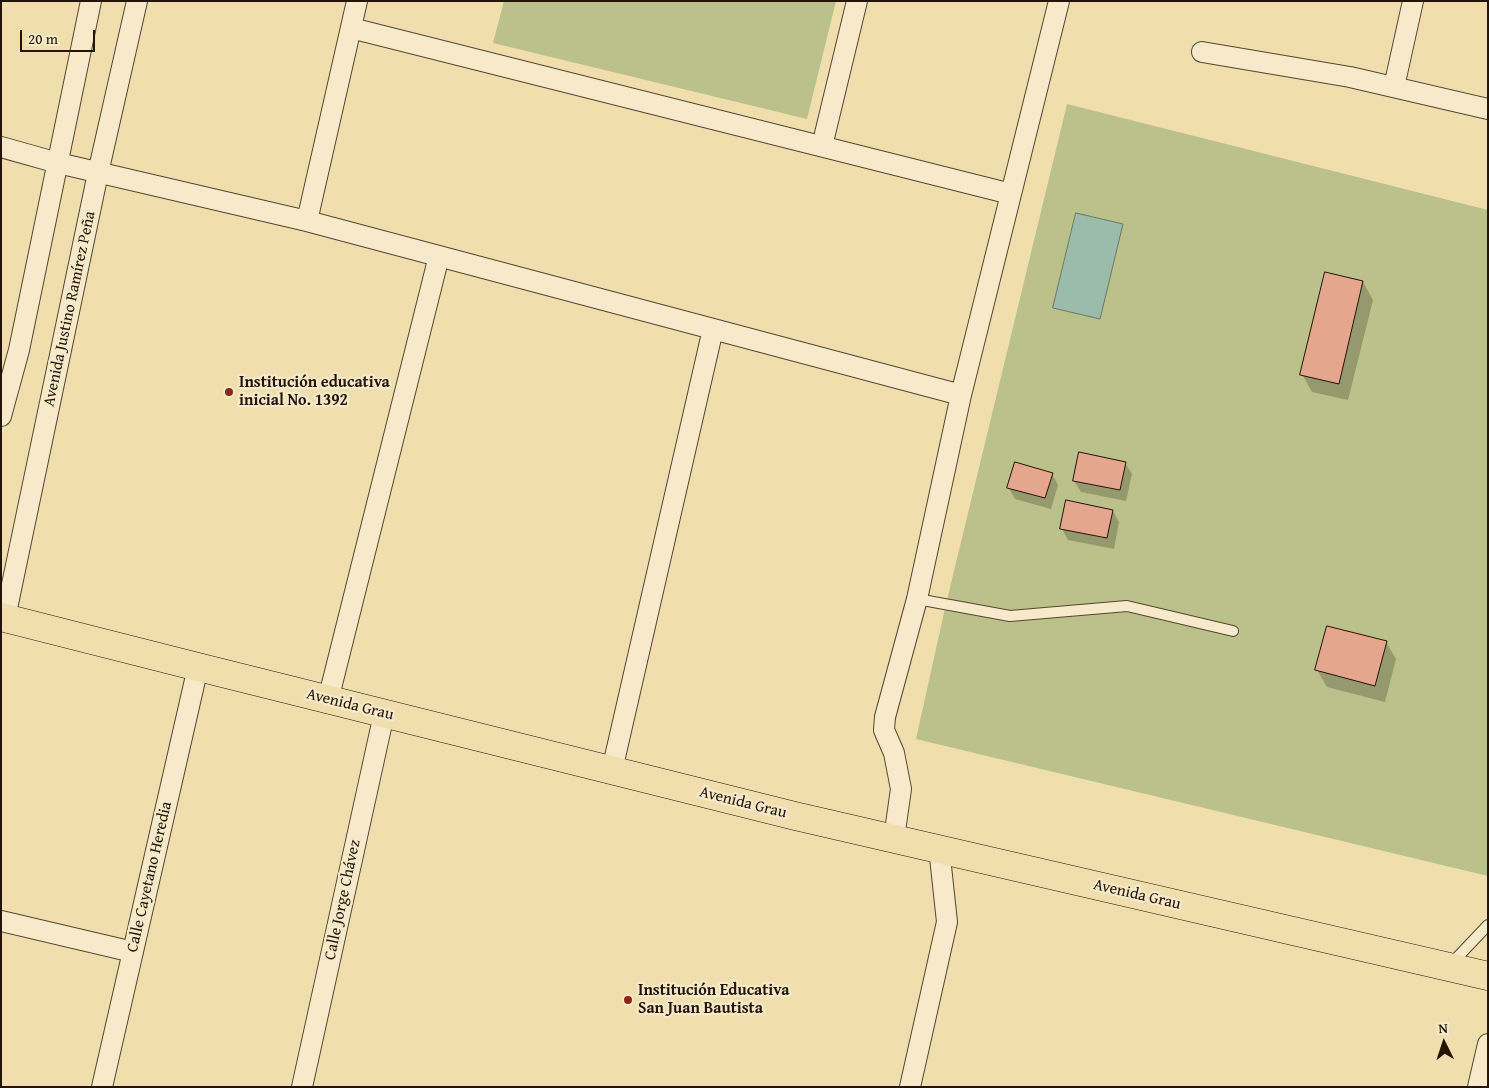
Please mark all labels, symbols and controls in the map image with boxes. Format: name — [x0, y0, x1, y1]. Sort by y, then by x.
scale bar — [22, 20, 98, 52]
text: 20 m — [28, 28, 58, 49]
street label: Avenida Justino Ramírez Peña — [40, 210, 100, 408]
place label: Institución educativa inicial No. 1392 — [239, 373, 390, 411]
marker: Institución educativa inicial No. 1392 — [223, 386, 235, 398]
street label: Avenida Grau — [304, 685, 396, 725]
street label: Avenida Grau — [697, 783, 789, 823]
street label: Calle Cayetano Heredia — [123, 800, 177, 954]
street label: Calle Jorge Chávez — [321, 838, 365, 962]
street label: Avenida Grau — [1091, 876, 1183, 914]
place label: Institución Educativa San Juan Bautista — [638, 981, 789, 1019]
marker: Institución Educativa San Juan Bautista — [622, 994, 634, 1006]
north arrow — [1419, 1018, 1469, 1068]
text: N — [1438, 1018, 1448, 1038]

